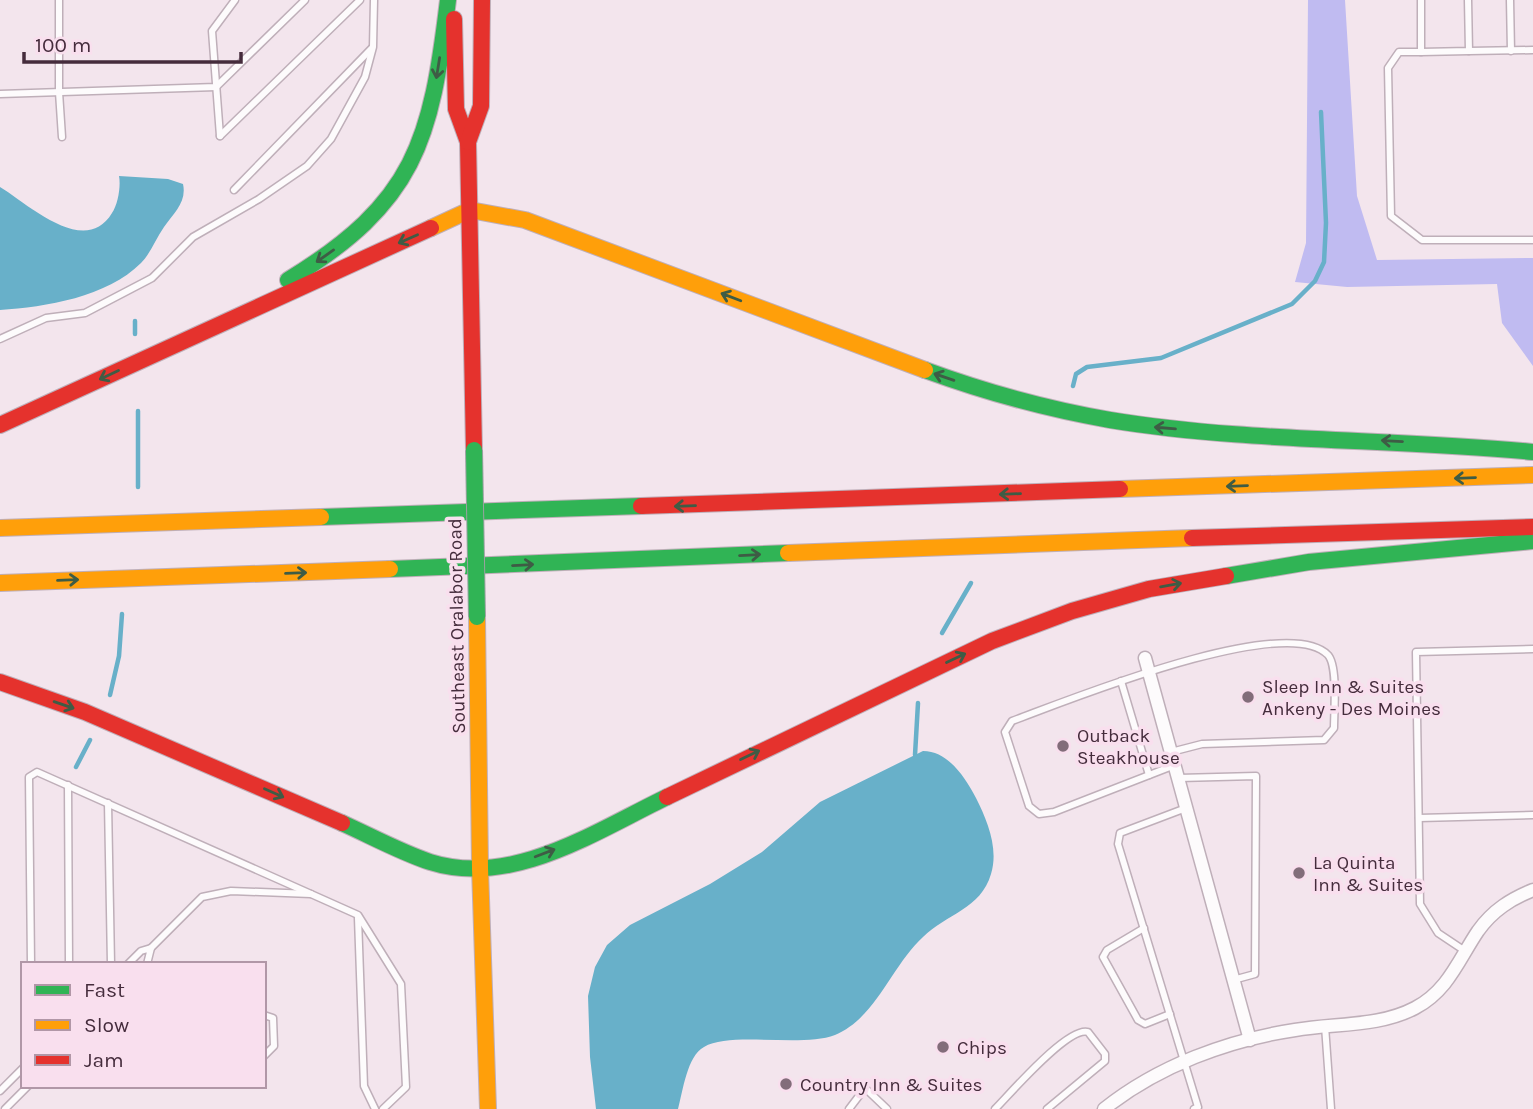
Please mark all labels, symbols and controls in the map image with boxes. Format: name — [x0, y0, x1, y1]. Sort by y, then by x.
scale bar — [24, 21, 242, 65]
text: 100 m — [35, 33, 92, 57]
one-way arrow — [431, 56, 444, 78]
one-way arrow — [398, 233, 419, 246]
one-way arrow — [316, 249, 335, 263]
one-way arrow — [720, 289, 742, 302]
one-way arrow — [98, 369, 120, 382]
one-way arrow — [933, 369, 955, 382]
one-way arrow — [1154, 421, 1177, 434]
one-way arrow — [1381, 434, 1404, 447]
one-way arrow — [1454, 472, 1477, 485]
one-way arrow — [1226, 480, 1249, 493]
one-way arrow — [999, 488, 1022, 501]
one-way arrow — [674, 499, 697, 512]
street label: Southeast Oralabor Road — [444, 518, 470, 734]
one-way arrow — [738, 549, 761, 562]
one-way arrow — [511, 559, 534, 572]
one-way arrow — [284, 566, 307, 580]
one-way arrow — [56, 574, 79, 587]
one-way arrow — [1159, 578, 1182, 591]
one-way arrow — [945, 650, 966, 664]
place label: Sleep Inn & Suites Ankeny - Des Moines — [1262, 676, 1441, 720]
marker: Sleep Inn & Suites Ankeny - Des Moines — [1240, 689, 1256, 705]
one-way arrow — [53, 700, 75, 712]
place label: Outback Steakhouse — [1077, 725, 1180, 769]
marker: Outback Steakhouse — [1055, 738, 1071, 754]
one-way arrow — [739, 748, 760, 762]
one-way arrow — [263, 787, 284, 800]
one-way arrow — [534, 846, 556, 859]
place label: La Quinta Inn & Suites — [1313, 852, 1423, 896]
marker: La Quinta Inn & Suites — [1291, 865, 1307, 881]
legend — [21, 962, 266, 1088]
text: Fast — [84, 978, 125, 1002]
text: Slow — [84, 1013, 129, 1037]
place label: Chips — [957, 1037, 1007, 1059]
marker: Chips — [935, 1039, 951, 1055]
text: Jam — [84, 1048, 124, 1072]
place label: Country Inn & Suites — [800, 1074, 983, 1096]
marker: Country Inn & Suites — [778, 1076, 794, 1092]

